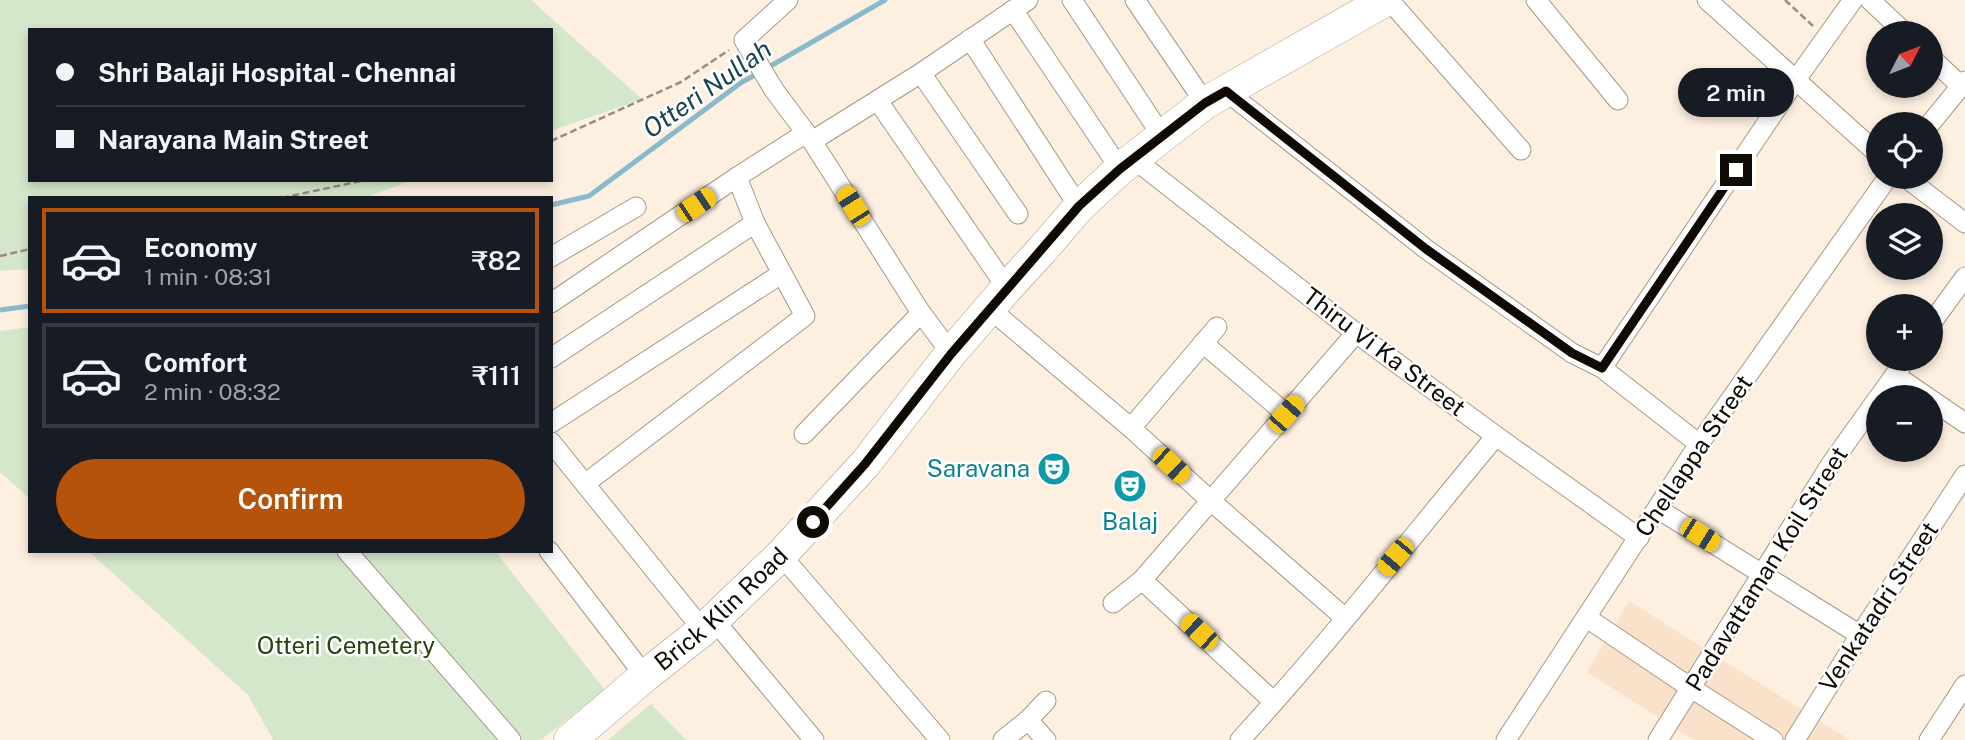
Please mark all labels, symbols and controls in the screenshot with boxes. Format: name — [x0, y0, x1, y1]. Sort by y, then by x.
north arrow — [1866, 21, 1942, 98]
map controls — [1866, 21, 1943, 462]
water label: Otteri Nullah — [636, 33, 777, 144]
text: Shri Balaji Hospital - Chennai — [98, 57, 456, 88]
callout: 2 min — [1678, 68, 1794, 118]
text: 2 min — [1706, 79, 1766, 106]
button: locate — [1866, 112, 1943, 189]
text: Narayana Main Street — [98, 124, 369, 155]
route end — [1720, 154, 1752, 186]
car — [833, 183, 874, 229]
car — [673, 185, 720, 225]
button: layers — [1866, 203, 1943, 280]
icon: car — [60, 229, 123, 292]
text: Economy — [144, 232, 257, 263]
text: ₹82 — [472, 245, 521, 276]
text: 1 min · 08:31 — [144, 263, 272, 290]
street label: Thiru Vi Ka Street — [1298, 281, 1471, 421]
button: + — [1866, 294, 1943, 371]
icon: car — [60, 344, 123, 407]
text: Comfort — [144, 347, 247, 378]
text: ₹111 — [472, 360, 521, 391]
street label: Chellappa Street — [1629, 369, 1758, 542]
text: 2 min · 08:32 — [144, 378, 281, 405]
button: − — [1866, 385, 1943, 462]
car — [1265, 391, 1308, 437]
street label: Padavattaman Koil Street — [1679, 441, 1853, 696]
car — [1149, 443, 1194, 487]
theatre icon: Saravana — [1035, 450, 1073, 488]
place label: Saravana — [927, 454, 1030, 482]
button: Confirm — [56, 459, 525, 539]
theatre icon: Balaj — [1111, 467, 1149, 505]
route start — [797, 506, 829, 538]
place label: Balaj — [1102, 507, 1158, 535]
car — [1677, 515, 1724, 555]
street label: Venkatadri Street — [1813, 516, 1943, 697]
car — [1374, 534, 1417, 580]
street label: Brick Klin Road — [649, 541, 793, 676]
car — [1177, 610, 1222, 654]
park label: Otteri Cemetery — [257, 631, 435, 659]

